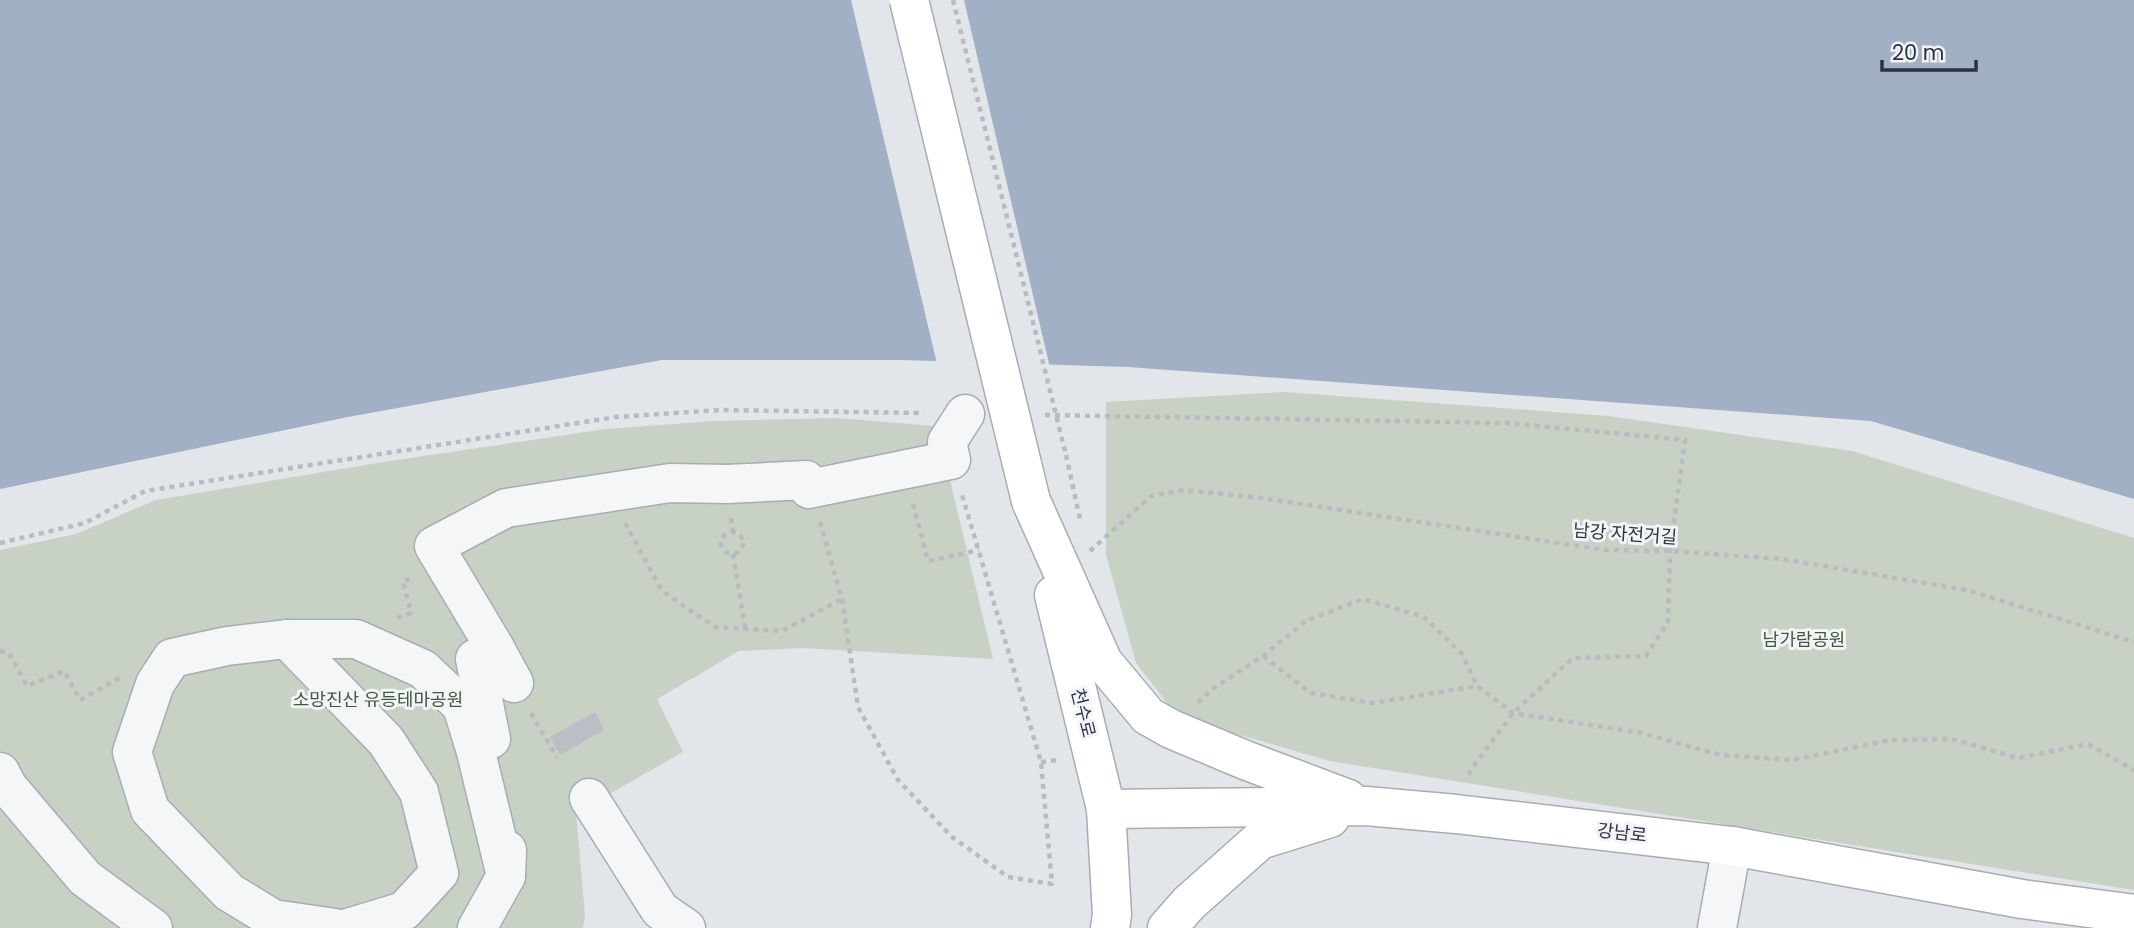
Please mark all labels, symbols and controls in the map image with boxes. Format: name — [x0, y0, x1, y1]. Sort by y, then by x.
scale bar — [1882, 28, 1976, 72]
text: 20 m — [1892, 38, 1945, 67]
street label: 남강 자전거길 — [1572, 517, 1678, 550]
park label: 남가람공원 — [1763, 627, 1845, 652]
street label: 천수로 — [1065, 686, 1102, 740]
park label: 소망진산 유등테마공원 — [293, 687, 463, 712]
street label: 강남로 — [1596, 817, 1648, 848]

